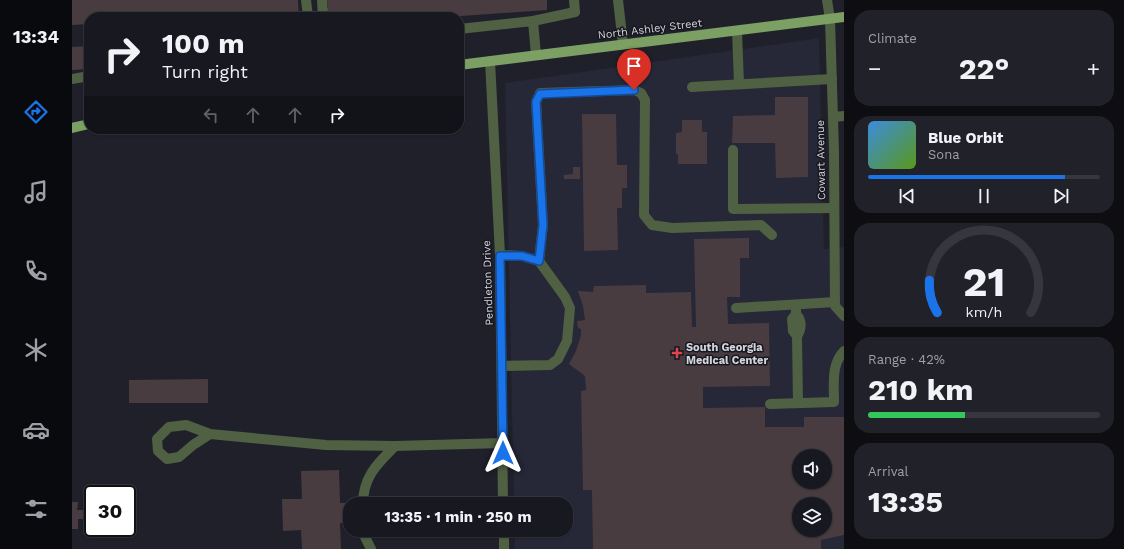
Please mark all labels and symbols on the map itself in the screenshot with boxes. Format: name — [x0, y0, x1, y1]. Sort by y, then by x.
street label: North Ashley Street — [597, 16, 703, 42]
pin — [617, 49, 651, 90]
street label: Cowart Avenue — [814, 120, 828, 200]
street label: Pendleton Drive — [480, 240, 496, 326]
place label: South Georgia Medical Center — [686, 341, 768, 367]
marker: South Georgia Medical Center — [671, 347, 683, 359]
position arrow — [482, 432, 524, 474]
speed limit sign: 30 — [84, 485, 136, 537]

